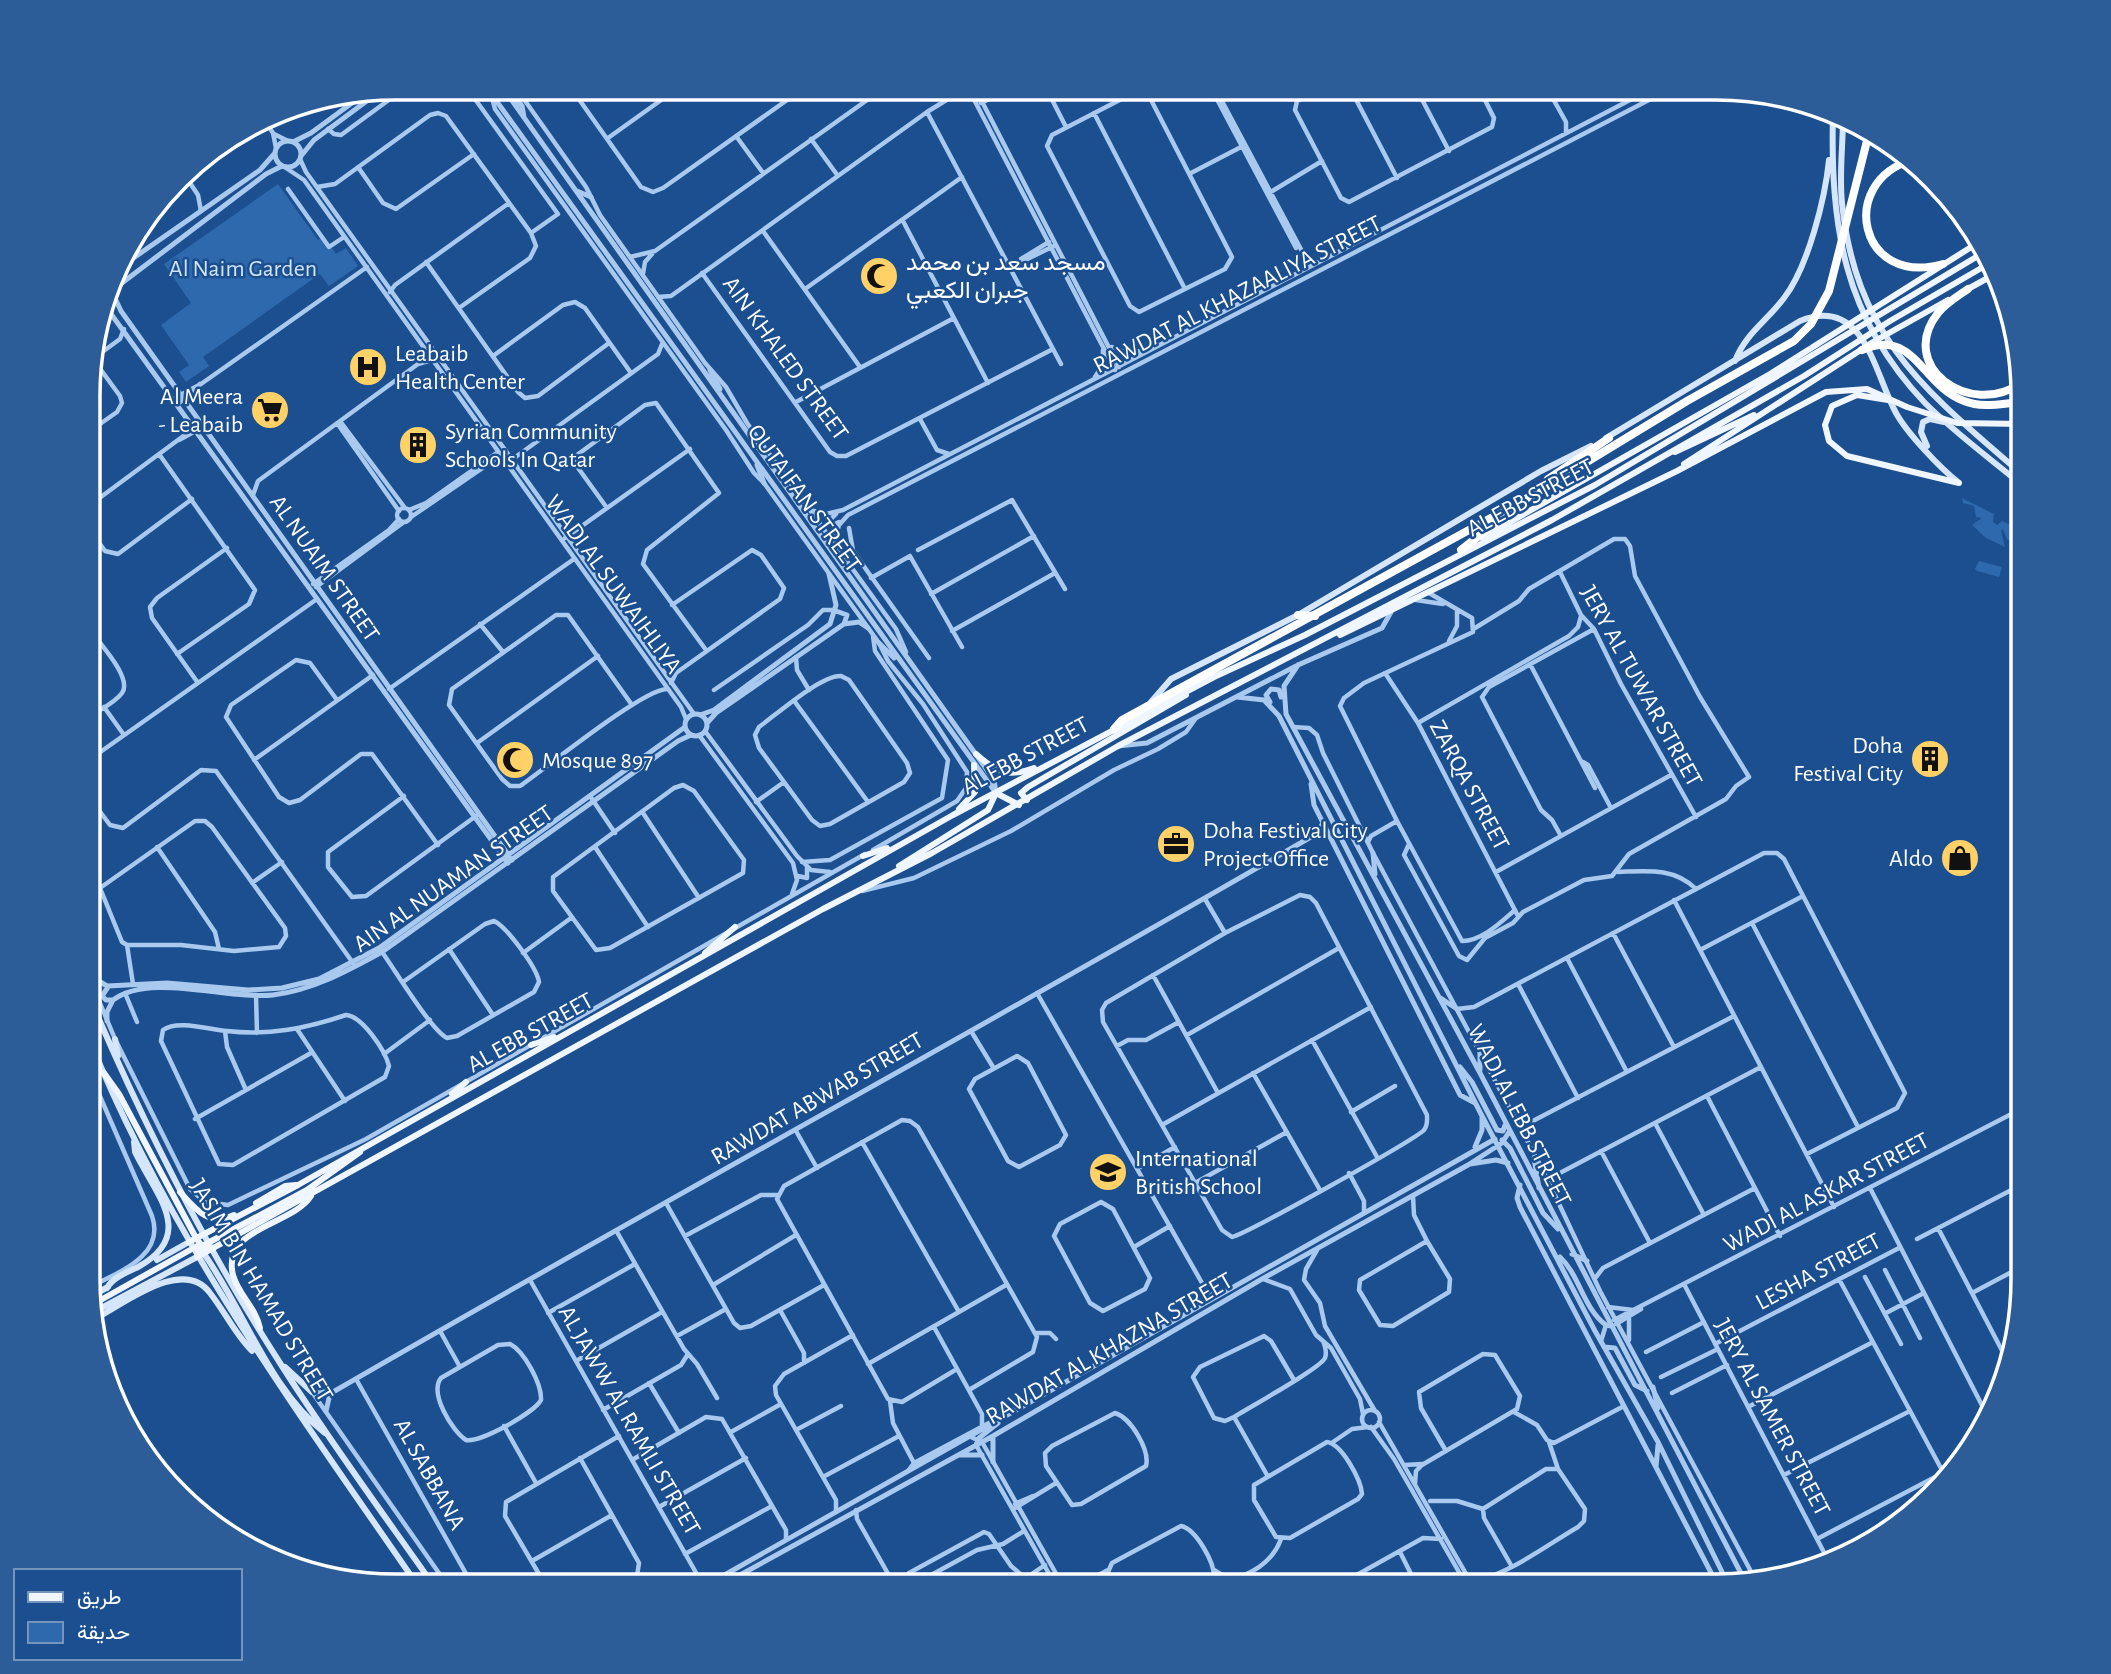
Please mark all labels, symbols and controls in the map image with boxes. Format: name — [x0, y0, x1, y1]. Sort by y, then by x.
street label: RAWDAT AL KHAZAALIYA STREET — [1090, 211, 1386, 378]
place label: مسجد سعد بن محمد جبران الكعبي — [906, 251, 1106, 309]
mosque icon: مسجد سعد بن محمد جبران الكعبي — [858, 255, 900, 297]
park label: Al Naim Garden — [169, 257, 317, 281]
street label: AIN KHALED STREET — [718, 272, 853, 445]
place label: Leabaib Health Center — [395, 342, 525, 394]
hospital icon: Leabaib Health Center — [347, 346, 389, 388]
place label: Al Meera - Leabaib — [158, 385, 243, 437]
supermarket icon: Al Meera - Leabaib — [249, 389, 291, 431]
place label: Syrian Community Schools In Qatar — [445, 420, 617, 472]
street label: QUTAIFAN STREET — [743, 420, 866, 577]
building icon: Syrian Community Schools In Qatar — [397, 424, 439, 466]
street label: AL EBB STREET — [1463, 454, 1598, 541]
street label: AL NUAIM STREET — [265, 491, 384, 646]
street label: WADI AL SUWAIHLIYA — [541, 491, 686, 678]
street label: JERY AL TUWAR STREET — [1576, 582, 1706, 791]
street label: AL EBB STREET — [958, 712, 1093, 799]
street label: ZARQA STREET — [1425, 717, 1513, 855]
place label: Doha Festival City — [1793, 734, 1903, 786]
building icon: Doha Festival City — [1909, 738, 1951, 780]
mosque icon: Mosque 897 — [494, 739, 536, 781]
place label: Mosque 897 — [542, 749, 653, 773]
street label: AIN AL NUAMAN STREET — [349, 801, 558, 957]
place label: Doha Festival City Project Office — [1203, 819, 1368, 871]
office icon: Doha Festival City Project Office — [1155, 823, 1197, 865]
shop icon: Aldo — [1939, 837, 1981, 879]
place label: Aldo — [1889, 847, 1933, 871]
street label: AL EBB STREET — [463, 988, 598, 1077]
street label: WADI AL EBB STREET — [1463, 1021, 1575, 1211]
street label: RAWDAT ABWAB STREET — [707, 1028, 928, 1169]
street label: WADI AL ASKAR STREET — [1720, 1128, 1933, 1257]
place label: International British School — [1135, 1147, 1262, 1199]
school or university icon: International British School — [1087, 1151, 1129, 1193]
street label: JASIM BIN HAMAD STREET — [185, 1175, 337, 1406]
street label: LESHA STREET — [1752, 1229, 1885, 1315]
street label: RAWDAT AL KHAZNA STREET — [982, 1268, 1237, 1429]
street label: AL JAWW AL RAMLI STREET — [554, 1302, 705, 1540]
street label: JERY AL SAMER STREET — [1710, 1315, 1834, 1520]
street label: AL SABBANA — [389, 1415, 469, 1534]
legend — [14, 1569, 242, 1660]
text: طريق — [77, 1587, 122, 1610]
text: حديقة — [77, 1622, 130, 1644]

